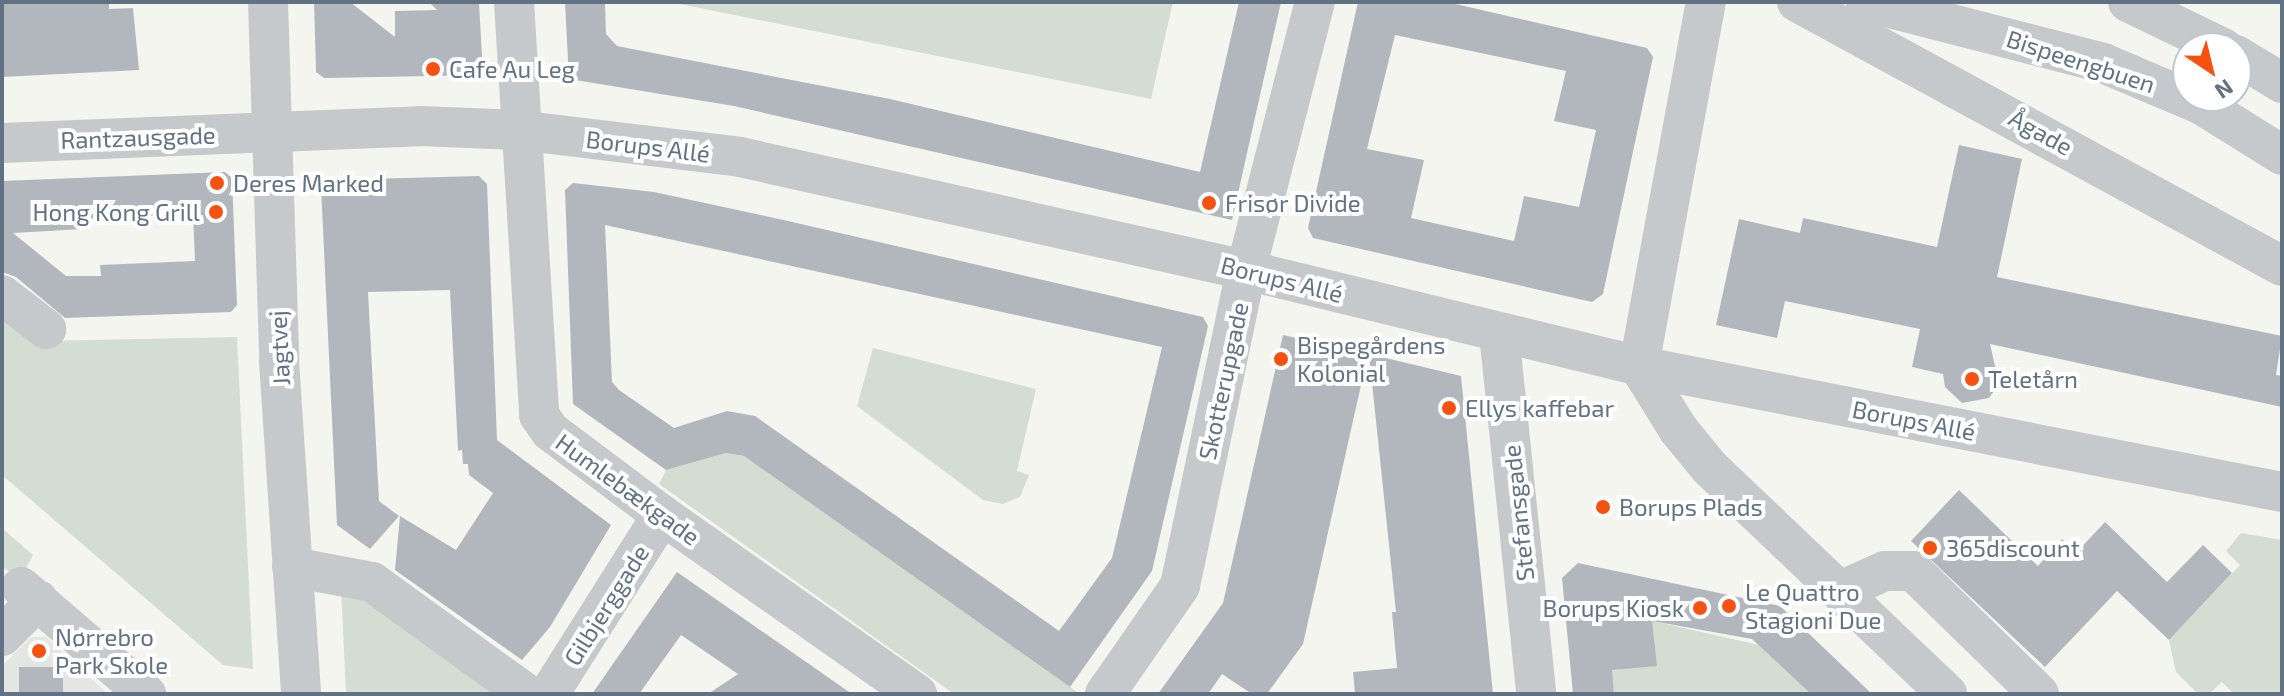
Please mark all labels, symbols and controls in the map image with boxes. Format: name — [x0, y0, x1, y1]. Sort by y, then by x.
street label: Bispeengbuen — [2003, 23, 2159, 99]
north arrow — [2172, 32, 2252, 112]
place label: Cafe Au Leg — [449, 55, 576, 83]
marker: Cafe Au Leg — [424, 60, 442, 78]
text: N — [2211, 75, 2239, 105]
street label: Ågade — [2004, 103, 2078, 161]
street label: Rantzausgade — [60, 120, 216, 154]
street label: Borups Allé — [584, 124, 712, 168]
place label: Deres Marked — [233, 169, 384, 197]
marker: Deres Marked — [208, 174, 226, 192]
place label: Frisør Divide — [1225, 189, 1361, 217]
marker: Frisør Divide — [1200, 194, 1218, 212]
place label: Hong Kong Grill — [33, 198, 200, 226]
marker: Hong Kong Grill — [207, 203, 225, 221]
street label: Borups Allé — [1218, 250, 1346, 308]
street label: Skotterupgade — [1192, 300, 1254, 462]
street label: Jagtvej — [263, 310, 295, 386]
place label: Bispegårdens Kolonial — [1297, 331, 1445, 387]
marker: Bispegårdens Kolonial — [1272, 350, 1290, 368]
place label: Teletårn — [1988, 365, 2078, 393]
marker: Teletårn — [1963, 370, 1981, 388]
place label: Ellys kaffebar — [1465, 394, 1614, 422]
street label: Borups Allé — [1850, 394, 1978, 446]
marker: Ellys kaffebar — [1440, 399, 1458, 417]
street label: Humlebækgade — [551, 427, 705, 551]
street label: Stefansgade — [1497, 443, 1539, 583]
place label: Borups Plads — [1619, 493, 1763, 521]
marker: Borups Plads — [1594, 498, 1612, 516]
place label: 365discount — [1946, 534, 2080, 562]
street label: Gilbjerggade — [558, 539, 654, 671]
marker: 365discount — [1921, 539, 1939, 557]
place label: Le Quattro Stagioni Due — [1745, 578, 1881, 634]
place label: Borups Kiosk — [1543, 594, 1684, 622]
marker: Le Quattro Stagioni Due — [1720, 597, 1738, 615]
marker: Borups Kiosk — [1691, 599, 1709, 617]
place label: Nørrebro Park Skole — [55, 623, 168, 679]
marker: Nørrebro Park Skole — [30, 642, 48, 660]

